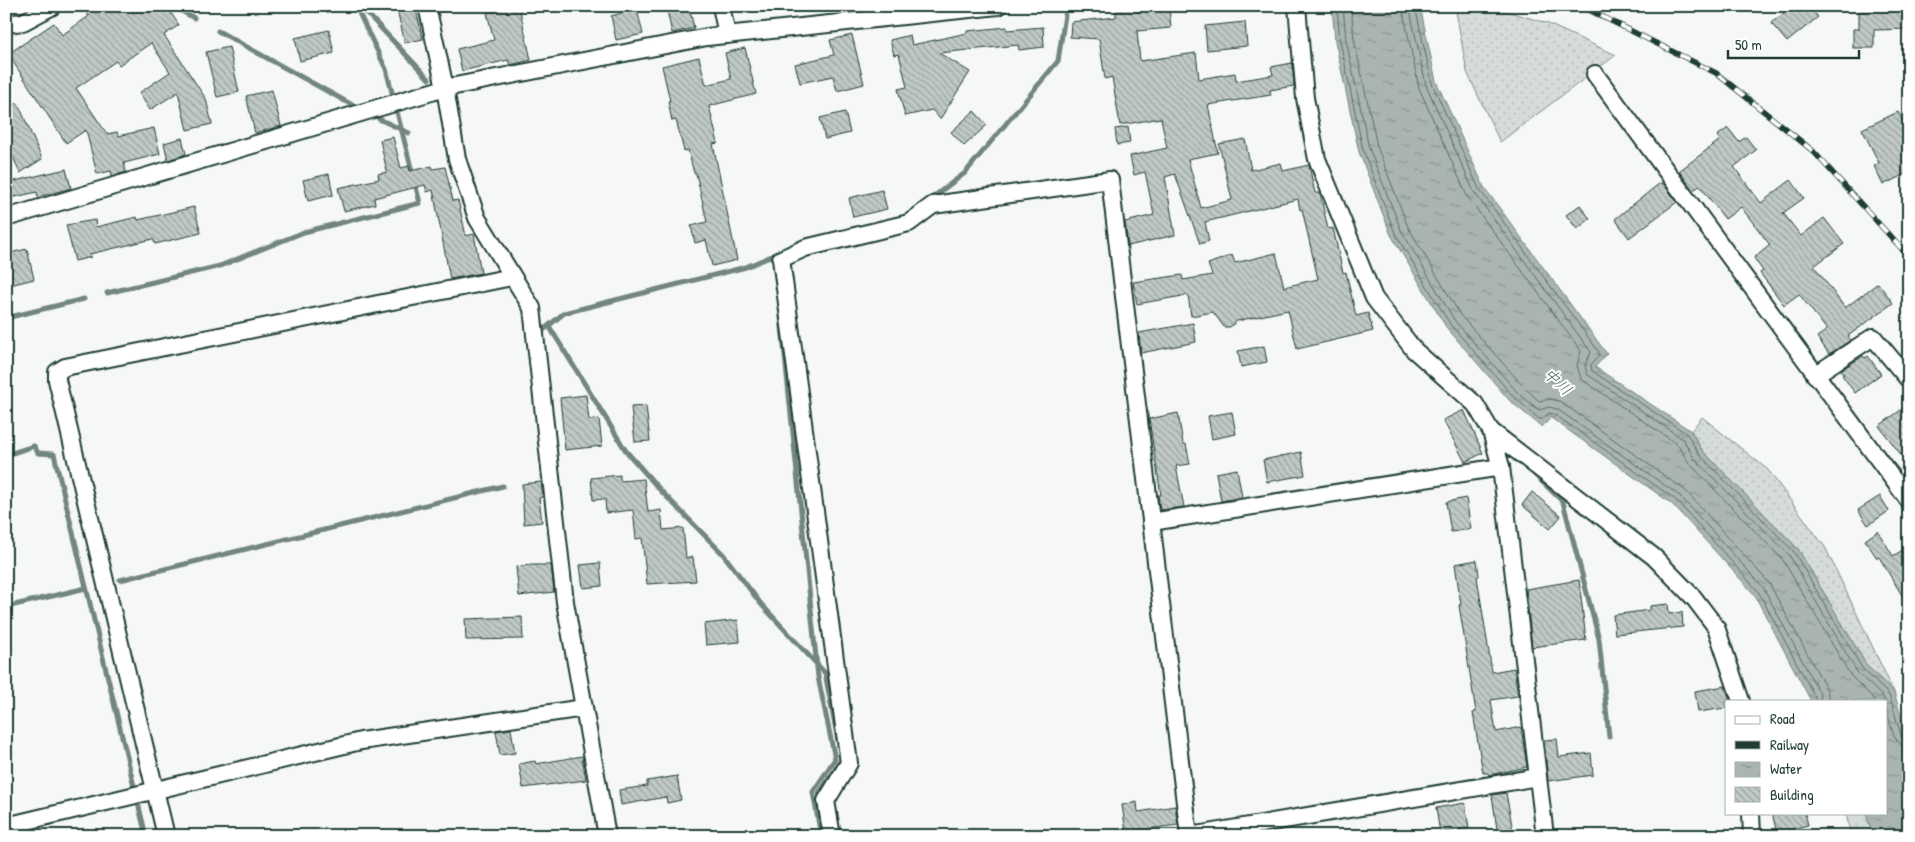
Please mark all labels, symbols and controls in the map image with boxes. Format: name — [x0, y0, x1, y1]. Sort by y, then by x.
scale bar — [1728, 28, 1859, 60]
text: 50 m — [1735, 34, 1762, 55]
water label: 中川 — [1539, 362, 1577, 400]
legend — [1725, 700, 1888, 814]
text: Road — [1770, 708, 1795, 729]
text: Railway — [1770, 734, 1809, 755]
text: Water — [1770, 758, 1802, 779]
text: Building — [1770, 784, 1814, 805]

